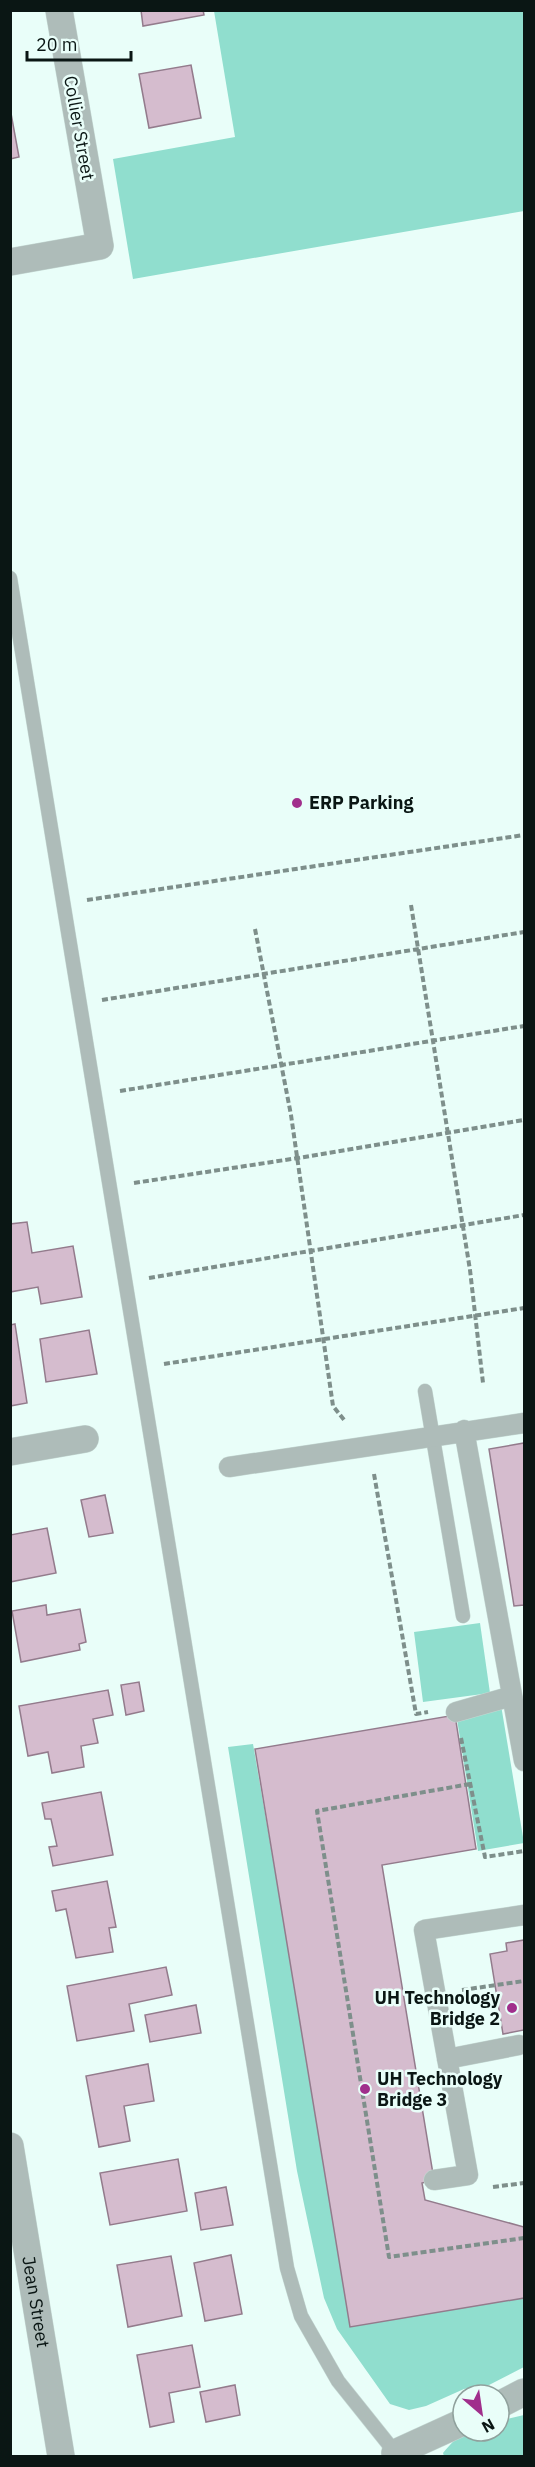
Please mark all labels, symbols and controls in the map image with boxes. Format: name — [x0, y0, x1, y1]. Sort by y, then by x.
scale bar — [27, 24, 130, 62]
text: 20 m — [36, 33, 78, 56]
street label: Collier Street — [59, 74, 100, 182]
place label: ERP Parking — [309, 791, 413, 814]
marker: ERP Parking — [290, 796, 304, 810]
place label: UH Technology Bridge 2 — [375, 1986, 500, 2030]
marker: UH Technology Bridge 2 — [505, 2001, 519, 2015]
place label: UH Technology Bridge 3 — [377, 2067, 503, 2111]
marker: UH Technology Bridge 3 — [358, 2082, 372, 2096]
street label: Jean Street — [17, 2254, 55, 2349]
north arrow — [451, 2383, 511, 2443]
text: N — [478, 2415, 498, 2438]

